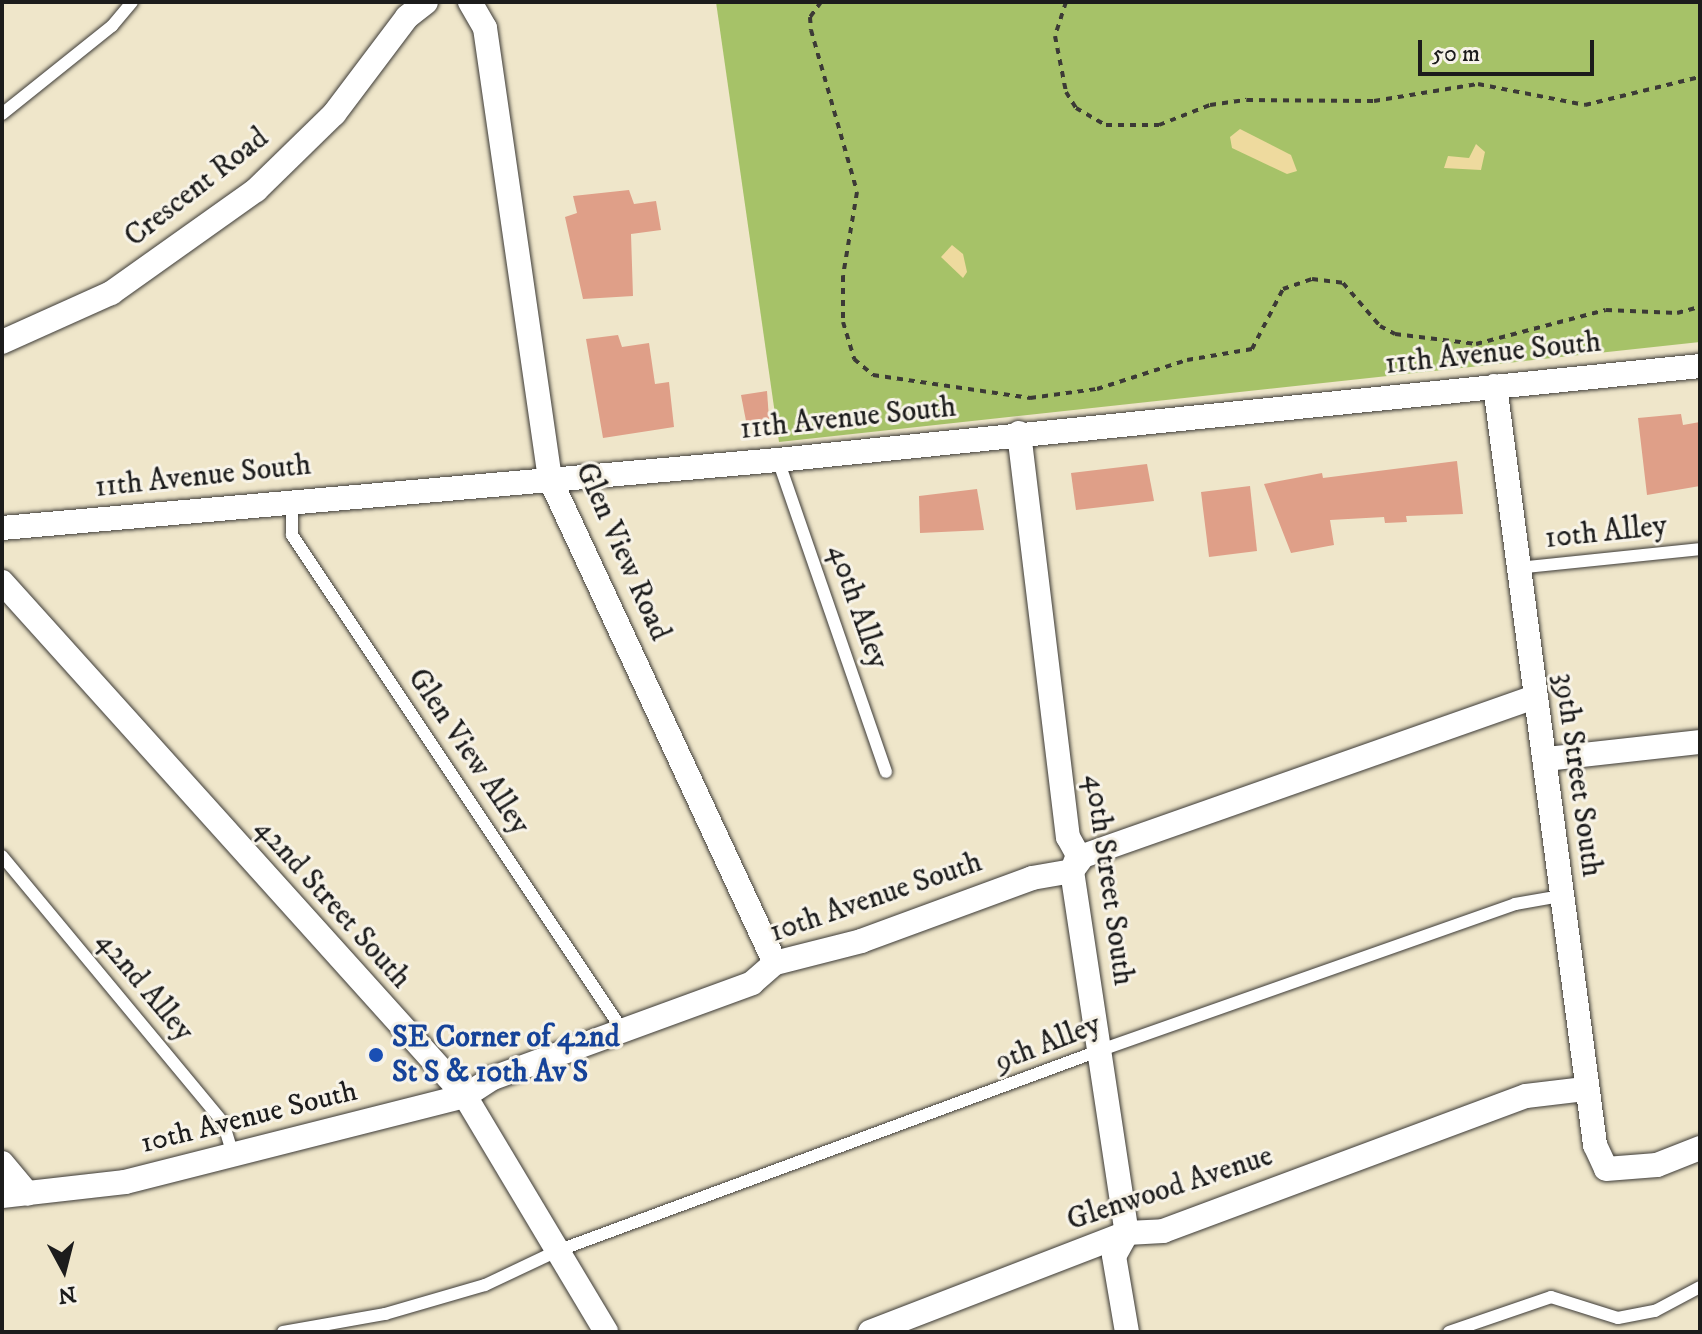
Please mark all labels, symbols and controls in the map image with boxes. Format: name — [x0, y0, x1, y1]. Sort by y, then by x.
scale bar — [1422, 24, 1598, 74]
text: 50 m — [1432, 39, 1480, 69]
street label: Crescent Road — [118, 121, 276, 255]
street label: 11th Avenue South — [1383, 325, 1603, 383]
street label: 11th Avenue South — [738, 390, 958, 448]
street label: 11th Avenue South — [93, 448, 313, 506]
street label: Glen View Road — [567, 457, 677, 647]
street label: 10th Alley — [1543, 509, 1669, 557]
street label: 40th Alley — [819, 540, 895, 674]
street label: Glen View Alley — [399, 662, 537, 842]
street label: 39th Street South — [1545, 671, 1609, 879]
street label: 40th Street South — [1075, 772, 1141, 988]
street label: 42nd Street South — [246, 811, 418, 997]
street label: 10th Avenue South — [765, 845, 987, 951]
street label: 42nd Alley — [88, 925, 200, 1049]
street label: 9th Alley — [990, 1007, 1106, 1081]
place label: SE Corner of 42nd St S & 10th Av S — [392, 1020, 620, 1090]
marker: SE Corner of 42nd St S & 10th Av S — [367, 1046, 385, 1064]
street label: 10th Avenue South — [137, 1074, 361, 1162]
street label: Glenwood Avenue — [1063, 1139, 1277, 1239]
north arrow — [24, 1230, 104, 1310]
text: N — [56, 1280, 78, 1309]

